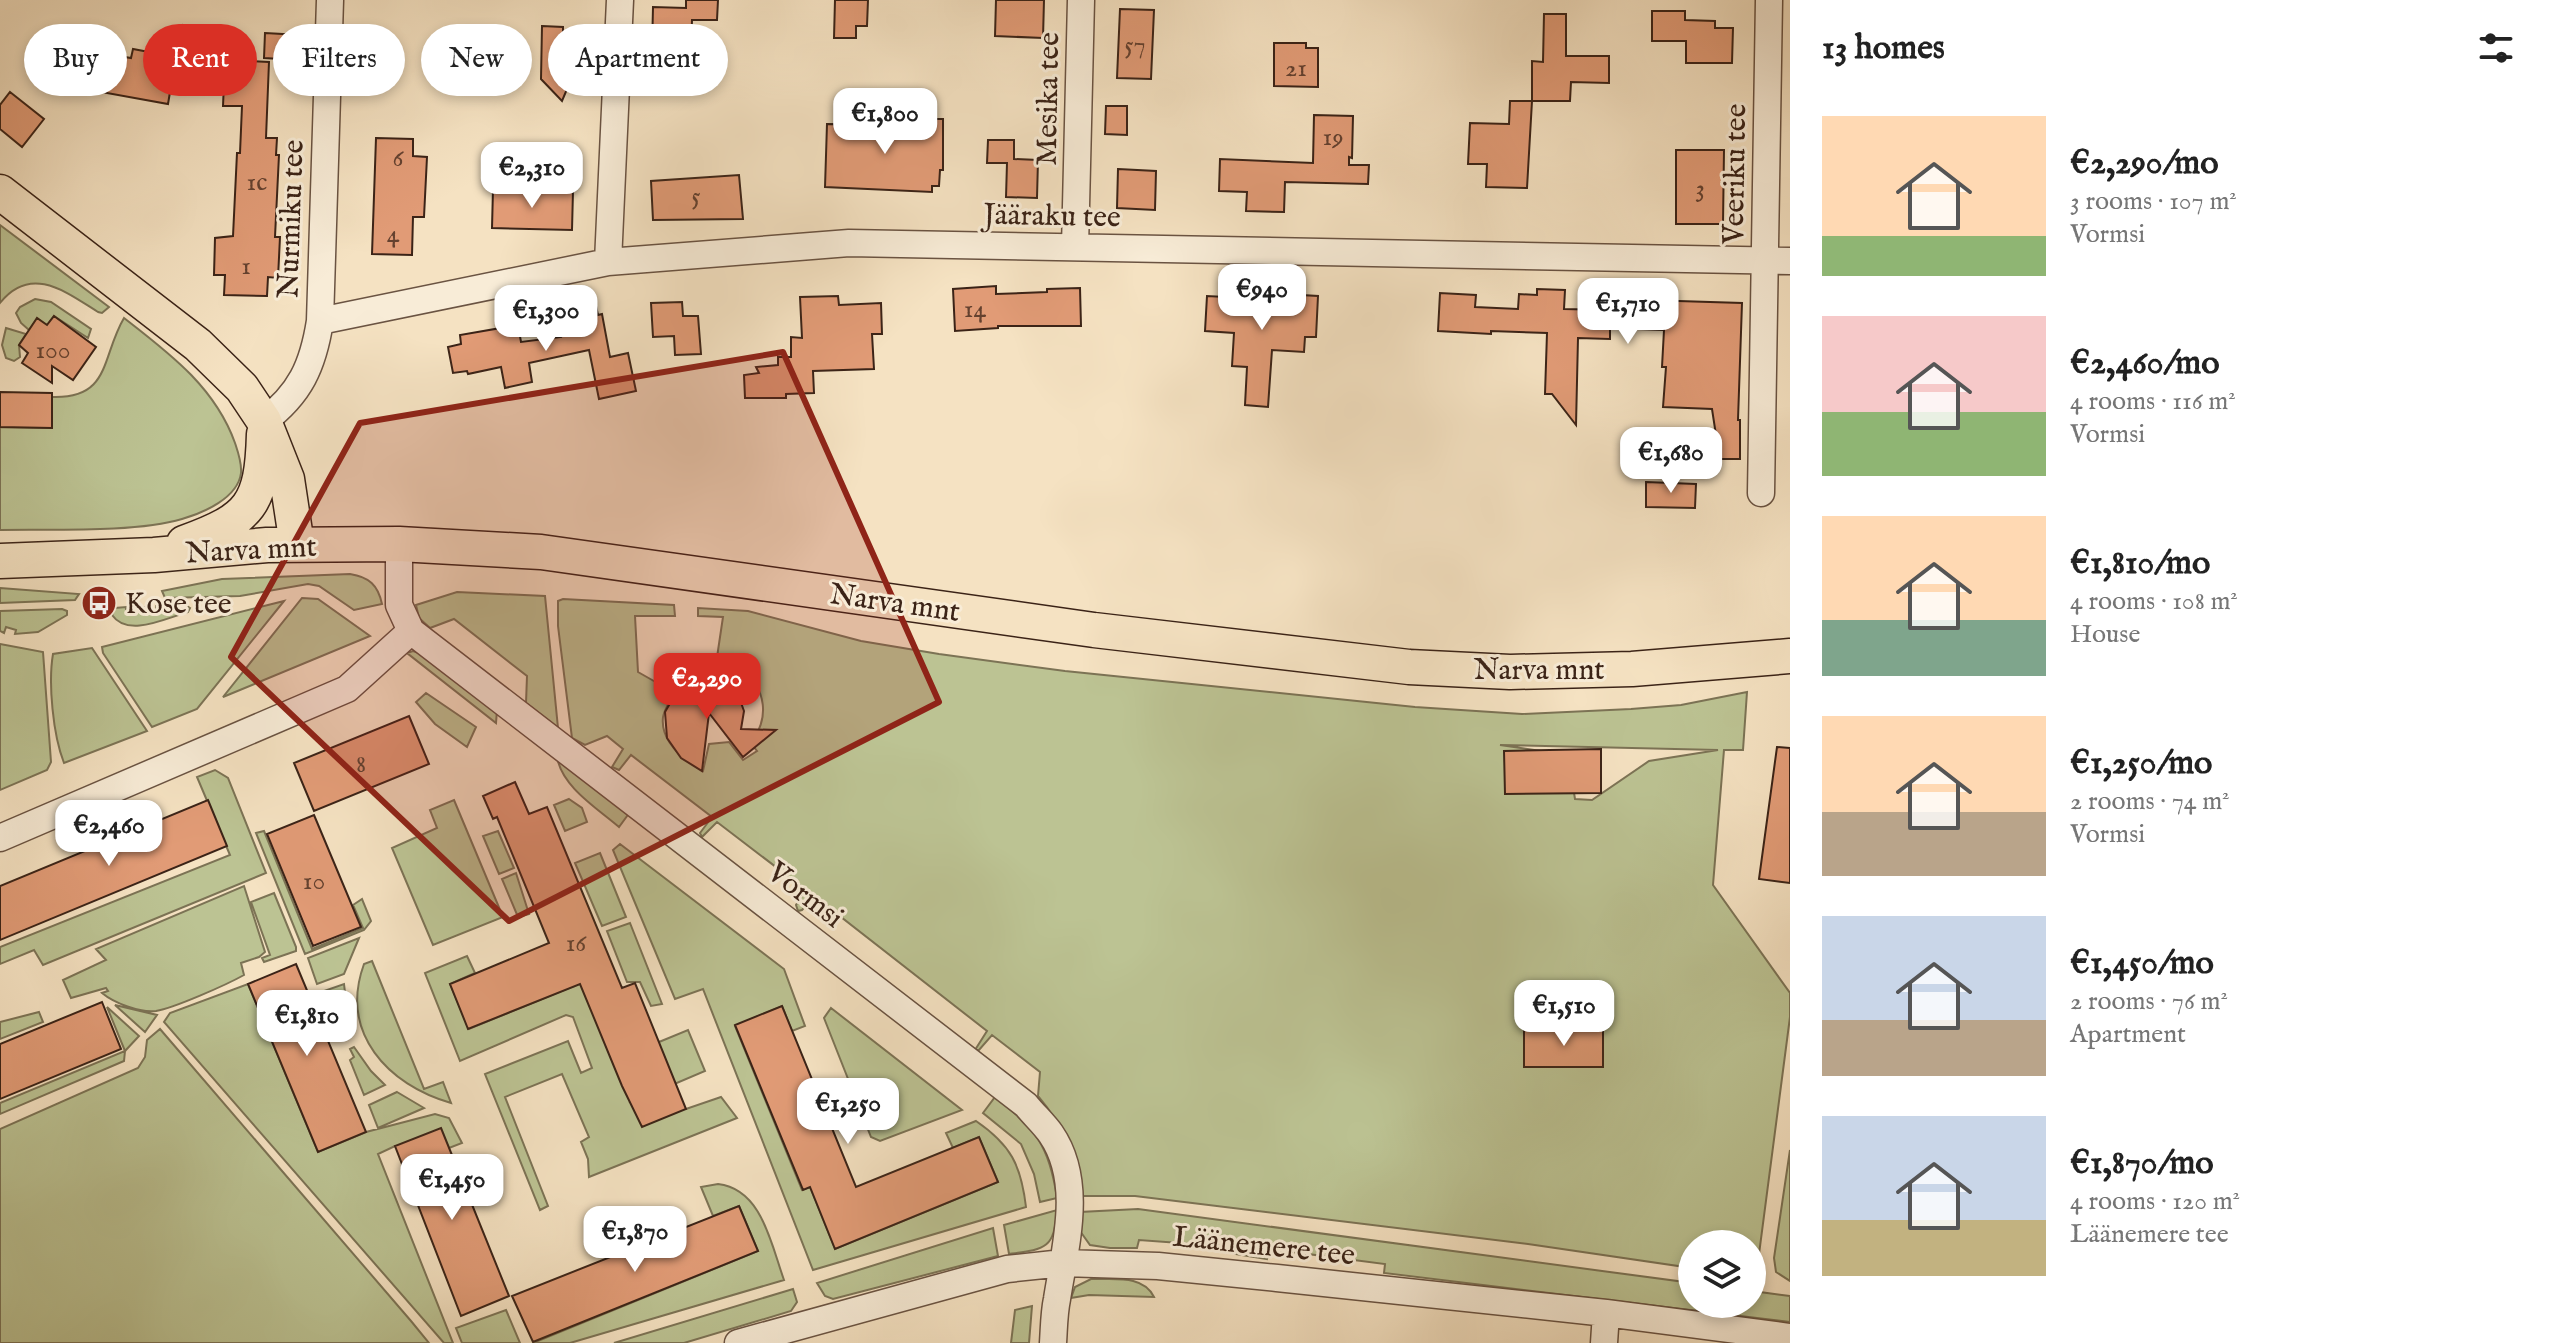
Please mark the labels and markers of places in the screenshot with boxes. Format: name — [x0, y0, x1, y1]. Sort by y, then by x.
pin: €1,800 — [820, 88, 950, 156]
pin: €2,310 — [467, 142, 597, 210]
pin: €940 — [1215, 264, 1309, 332]
pin: €1,710 — [1563, 278, 1693, 346]
pin: €1,300 — [481, 285, 611, 353]
pin: €1,680 — [1606, 427, 1736, 495]
bus stop icon: Kose tee — [80, 584, 118, 622]
place label: Kose tee — [125, 586, 231, 624]
pin: €2,290 — [642, 653, 772, 721]
pin: €2,460 — [44, 800, 174, 868]
pin: €1,510 — [1499, 980, 1629, 1048]
pin: €1,810 — [242, 990, 372, 1058]
pin: €1,250 — [783, 1078, 913, 1146]
pin: €1,450 — [387, 1154, 517, 1222]
pin: €1,870 — [570, 1206, 700, 1274]

